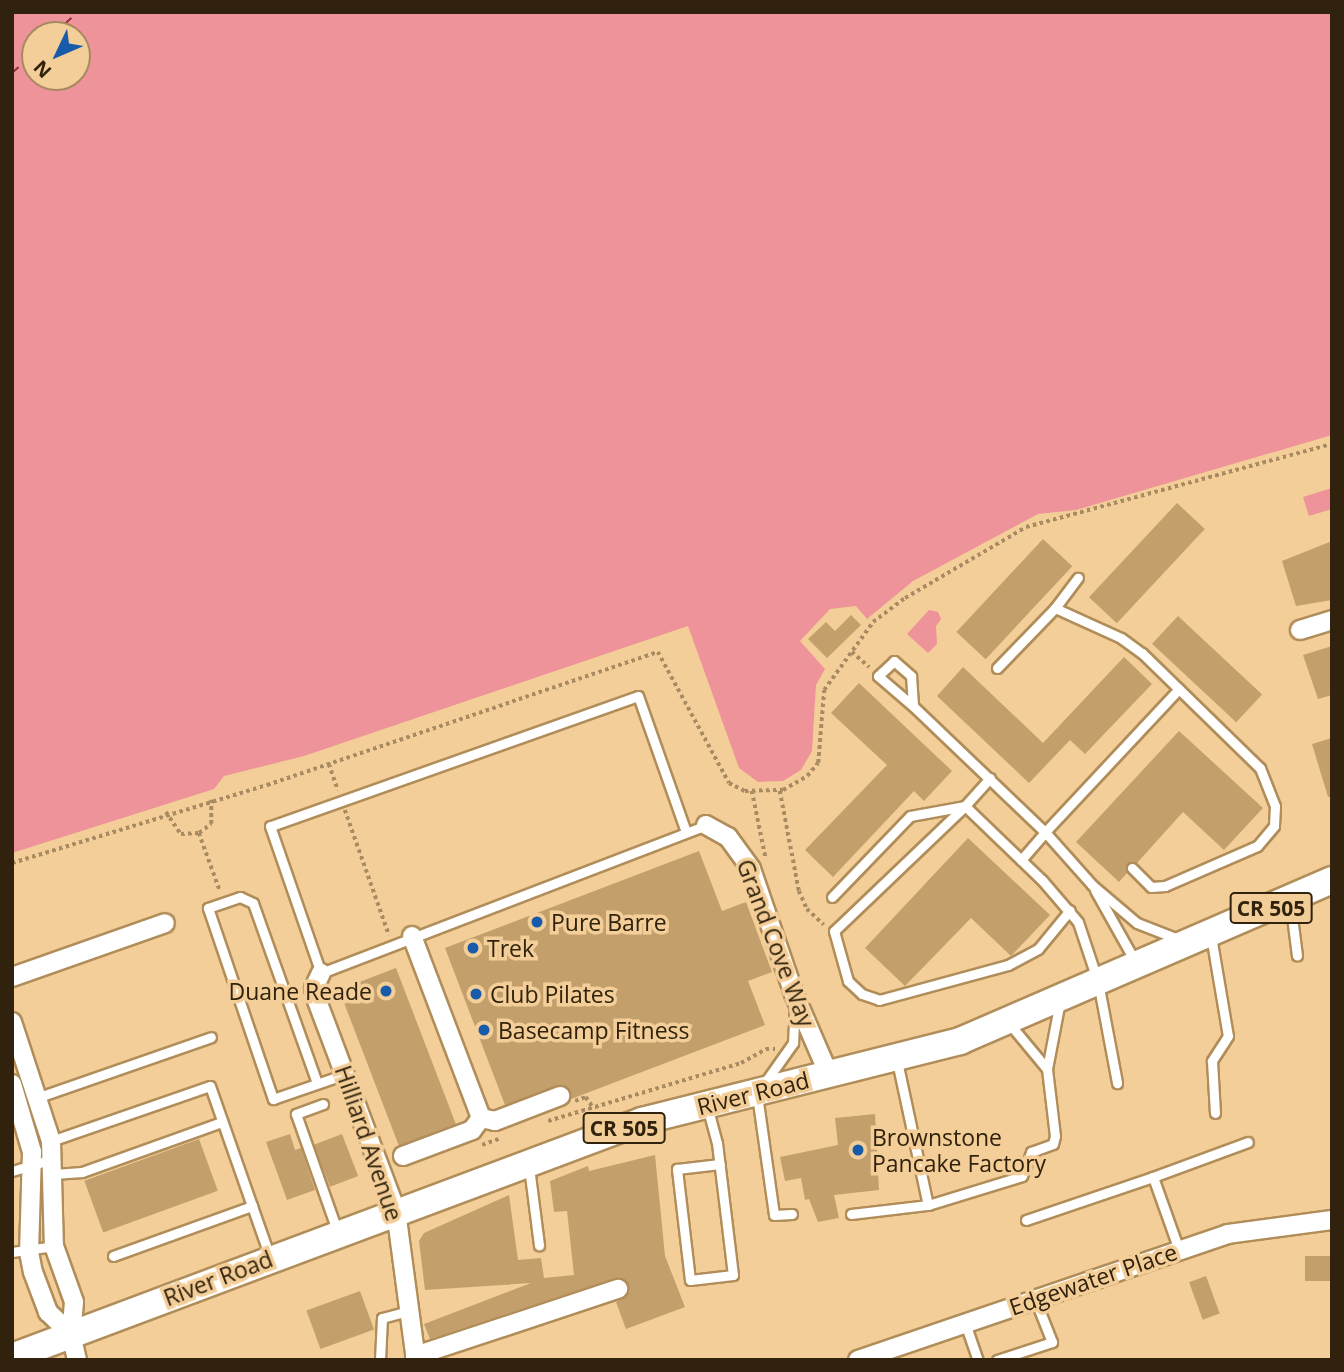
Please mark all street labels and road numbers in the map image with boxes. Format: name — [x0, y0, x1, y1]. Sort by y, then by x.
street label: Grand Cove Way — [731, 855, 821, 1031]
road number: CR 505 — [1229, 890, 1313, 926]
street label: Hilliard Avenue — [330, 1062, 408, 1224]
street label: River Road — [694, 1066, 812, 1120]
road number: CR 505 — [582, 1110, 666, 1146]
street label: Edgewater Place — [1005, 1237, 1181, 1321]
street label: River Road — [160, 1245, 276, 1311]

